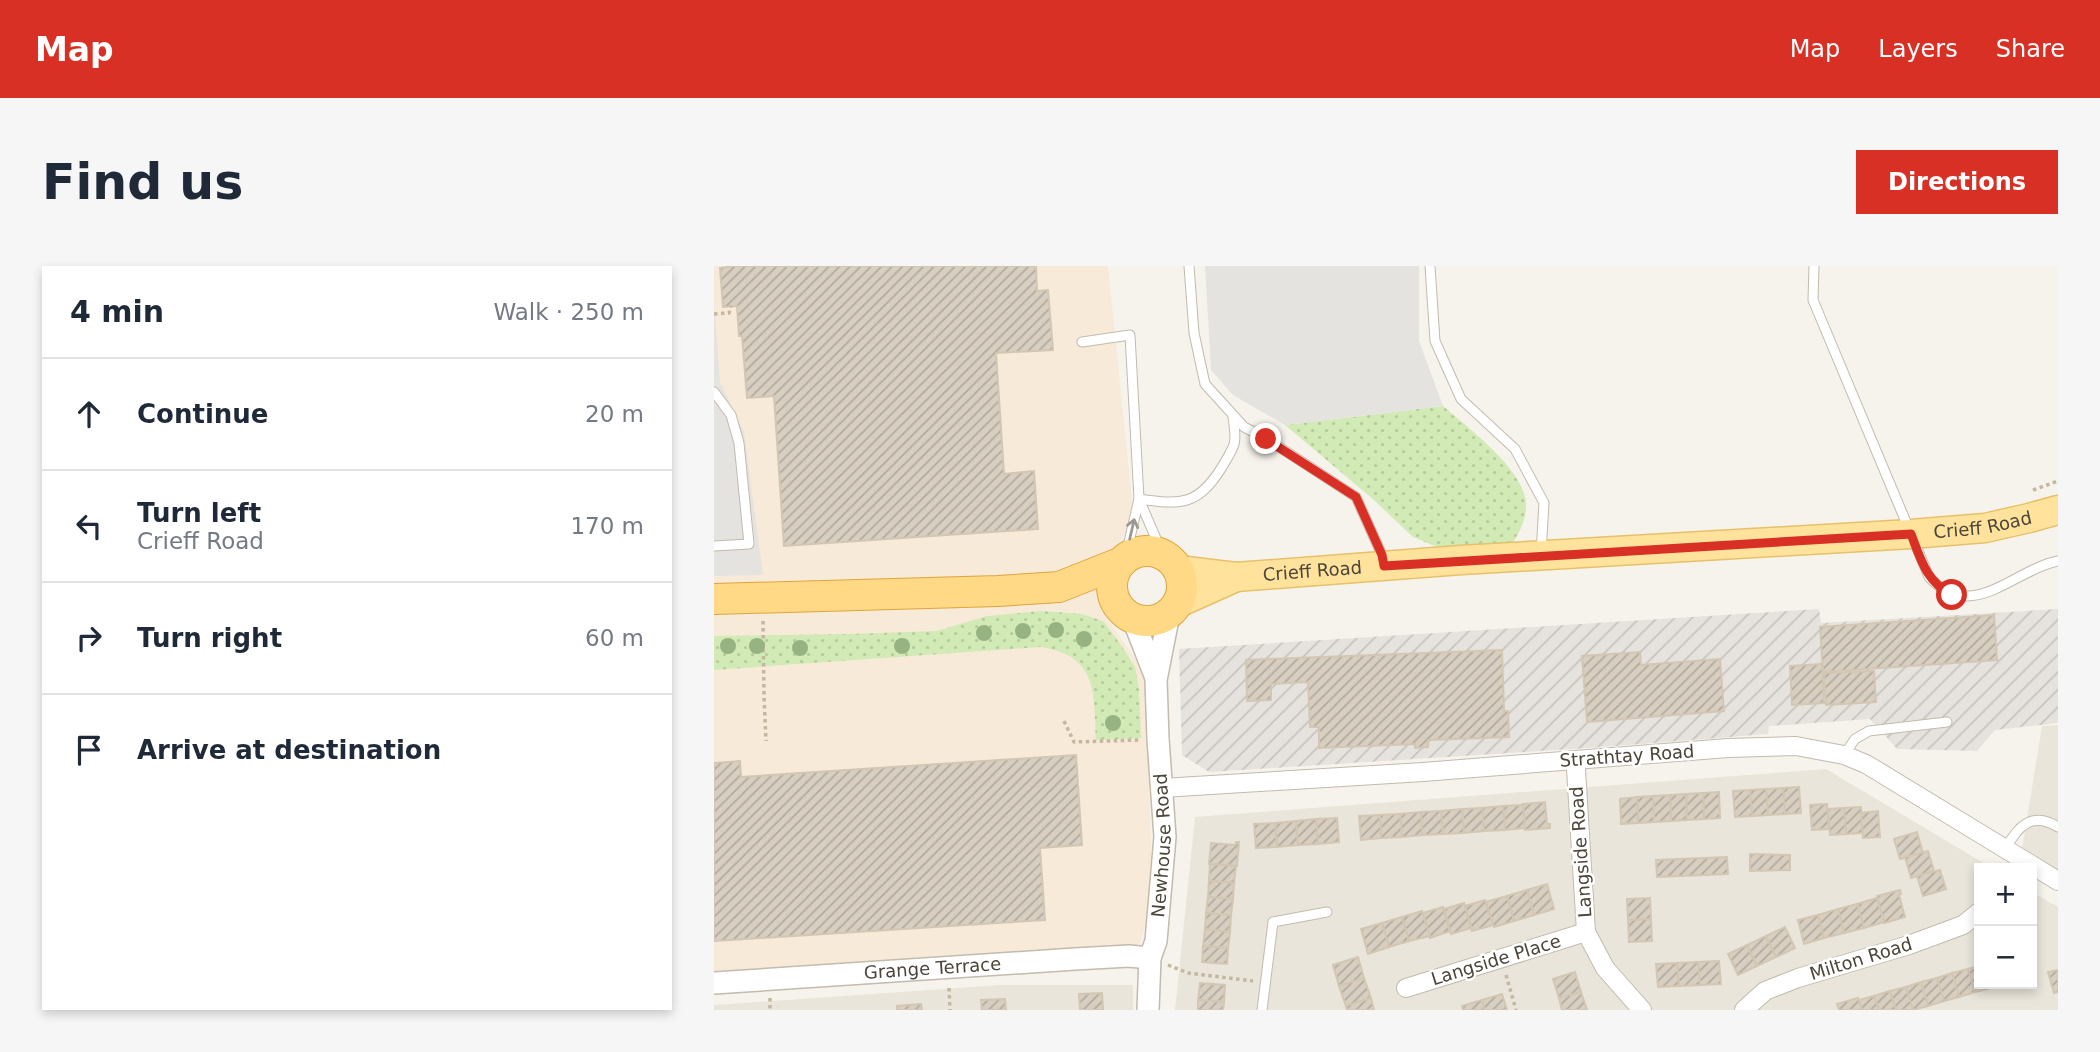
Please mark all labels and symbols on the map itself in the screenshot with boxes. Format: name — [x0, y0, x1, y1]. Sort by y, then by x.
route end — [1250, 423, 1281, 454]
street label: Crieff Road — [1933, 507, 2034, 542]
one-way arrow — [1126, 518, 1140, 541]
street label: Crieff Road — [1262, 557, 1363, 585]
route start — [1936, 579, 1967, 610]
street label: Strathtay Road — [1559, 740, 1695, 771]
street label: Newhouse Road — [1147, 773, 1175, 918]
street label: Langside Road — [1565, 786, 1596, 918]
street label: Langside Place — [1429, 930, 1563, 989]
street label: Milton Road — [1807, 933, 1915, 984]
street label: Grange Terrace — [863, 953, 1002, 983]

